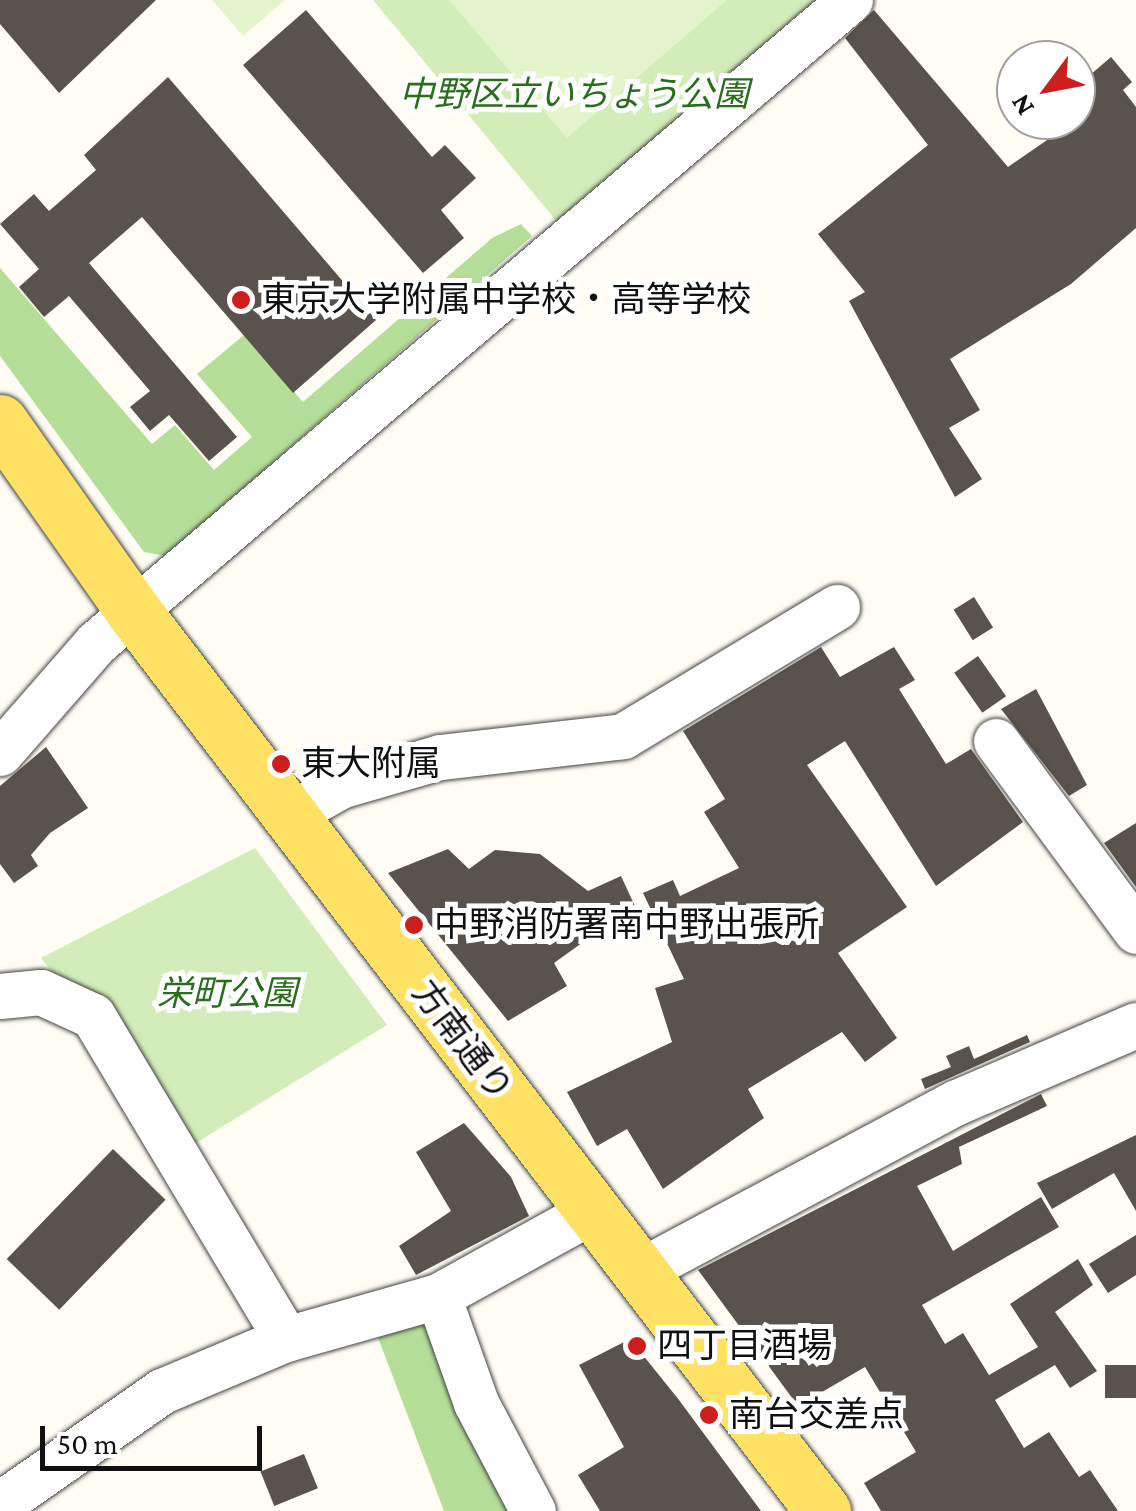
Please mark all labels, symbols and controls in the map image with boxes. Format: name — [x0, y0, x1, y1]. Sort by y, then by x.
north arrow — [996, 40, 1096, 140]
park label: 中野区立いちょう公園 — [399, 74, 749, 116]
text: N — [1004, 89, 1040, 121]
place label: 東京大学附属中学校・高等学校 — [261, 279, 751, 321]
marker: 東京大学附属中学校・高等学校 — [230, 289, 252, 311]
place label: 東大附属 — [301, 743, 441, 785]
marker: 東大附属 — [270, 753, 292, 775]
place label: 中野消防署南中野出張所 — [434, 904, 819, 946]
marker: 中野消防署南中野出張所 — [403, 914, 425, 936]
street label: 方南通り — [403, 972, 521, 1110]
park label: 栄町公園 — [157, 973, 297, 1015]
place label: 四丁目酒場 — [657, 1325, 832, 1367]
marker: 四丁目酒場 — [626, 1335, 648, 1357]
place label: 南台交差点 — [729, 1394, 904, 1436]
marker: 南台交差点 — [698, 1404, 720, 1426]
scale bar — [45, 1406, 268, 1468]
text: 50 m — [57, 1427, 118, 1460]

